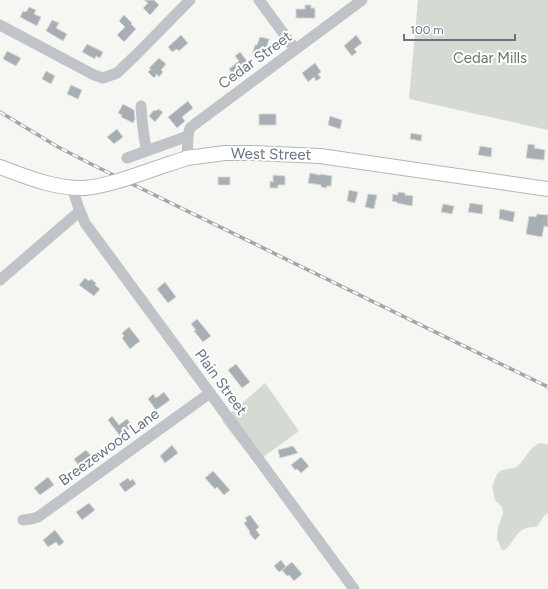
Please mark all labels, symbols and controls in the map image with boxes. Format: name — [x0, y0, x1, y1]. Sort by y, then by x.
scale bar — [404, 16, 515, 42]
text: 100 m — [410, 23, 444, 37]
street label: Cedar Street — [215, 27, 295, 93]
park label: Cedar Mills — [453, 49, 527, 67]
street label: West Street — [231, 144, 312, 164]
street label: Plain Street — [191, 345, 251, 419]
street label: Breezewood Lane — [55, 405, 163, 489]

